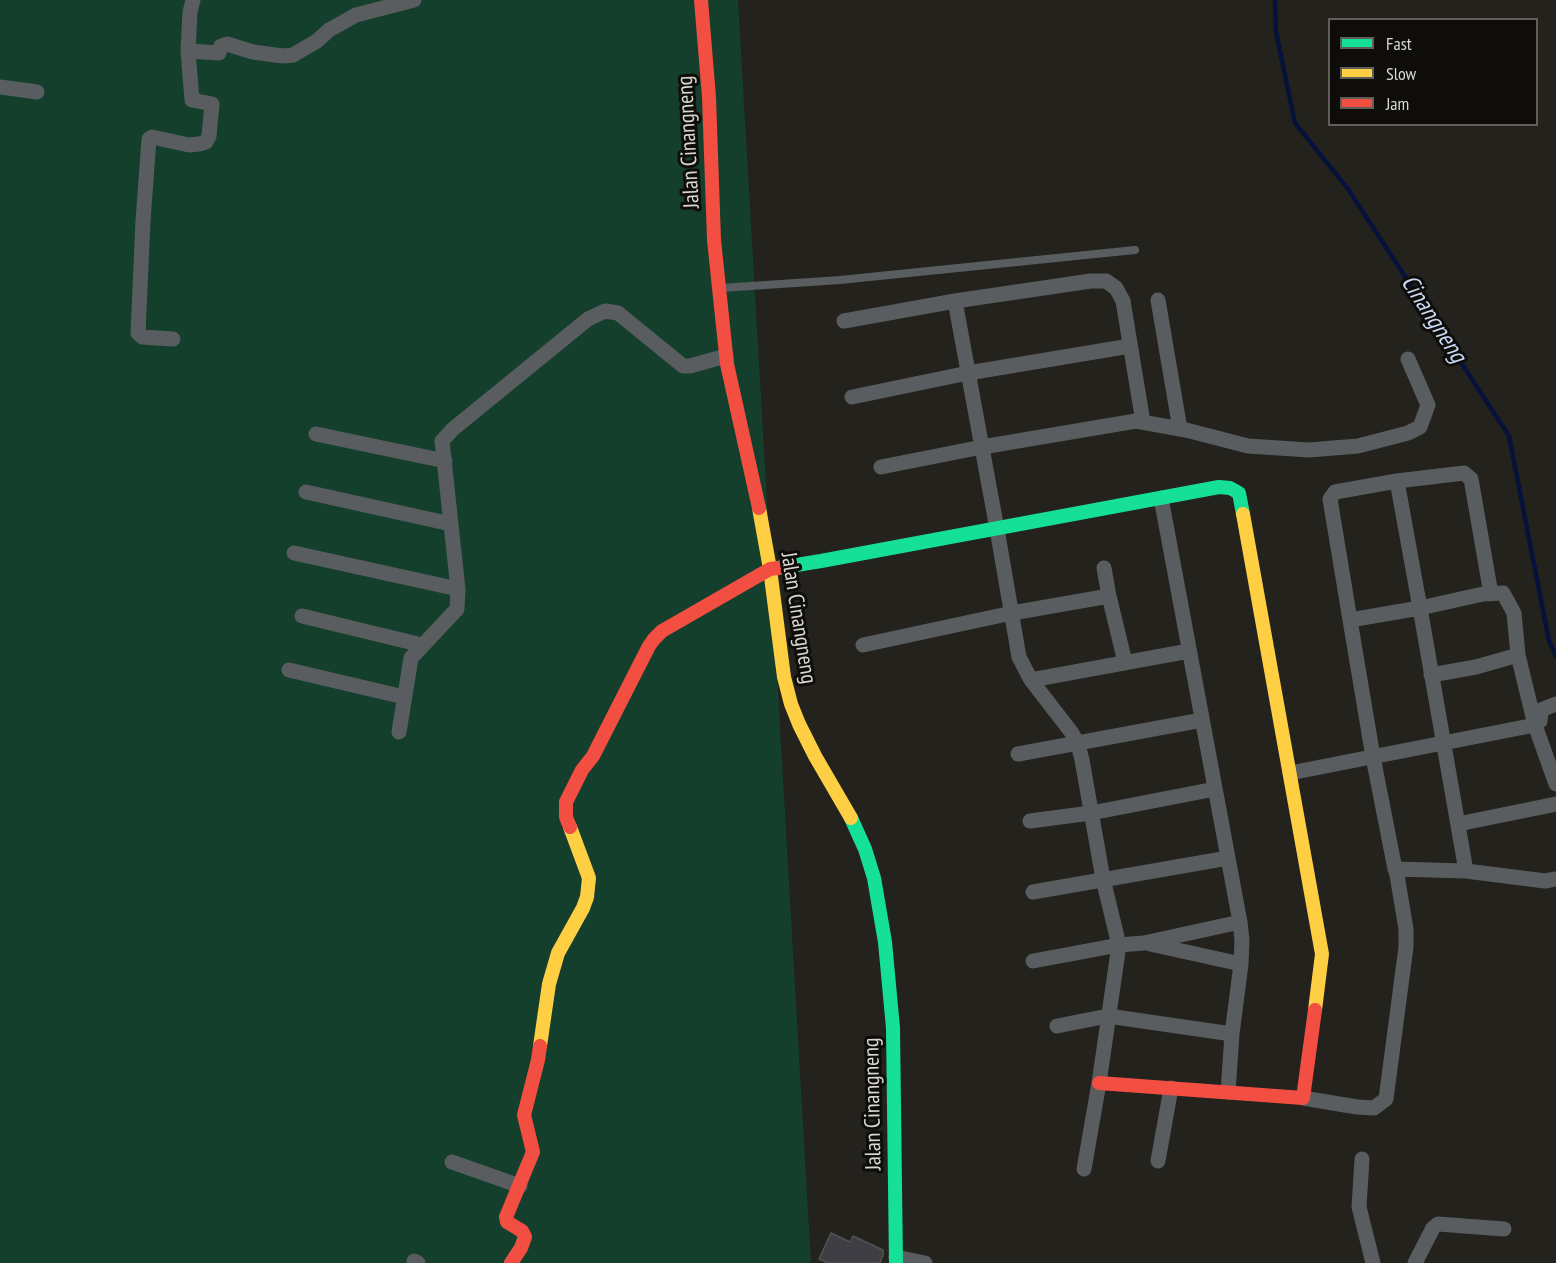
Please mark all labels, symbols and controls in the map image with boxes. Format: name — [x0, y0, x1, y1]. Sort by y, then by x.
legend — [1328, 18, 1538, 126]
text: Fast — [1386, 32, 1412, 55]
text: Slow — [1386, 62, 1416, 85]
street label: Jalan Cinangneng — [672, 75, 706, 209]
text: Jam — [1386, 92, 1409, 115]
water label: Cinangneng — [1394, 270, 1472, 368]
street label: Jalan Cinangneng — [775, 550, 821, 686]
street label: Jalan Cinangneng — [859, 1037, 887, 1171]

